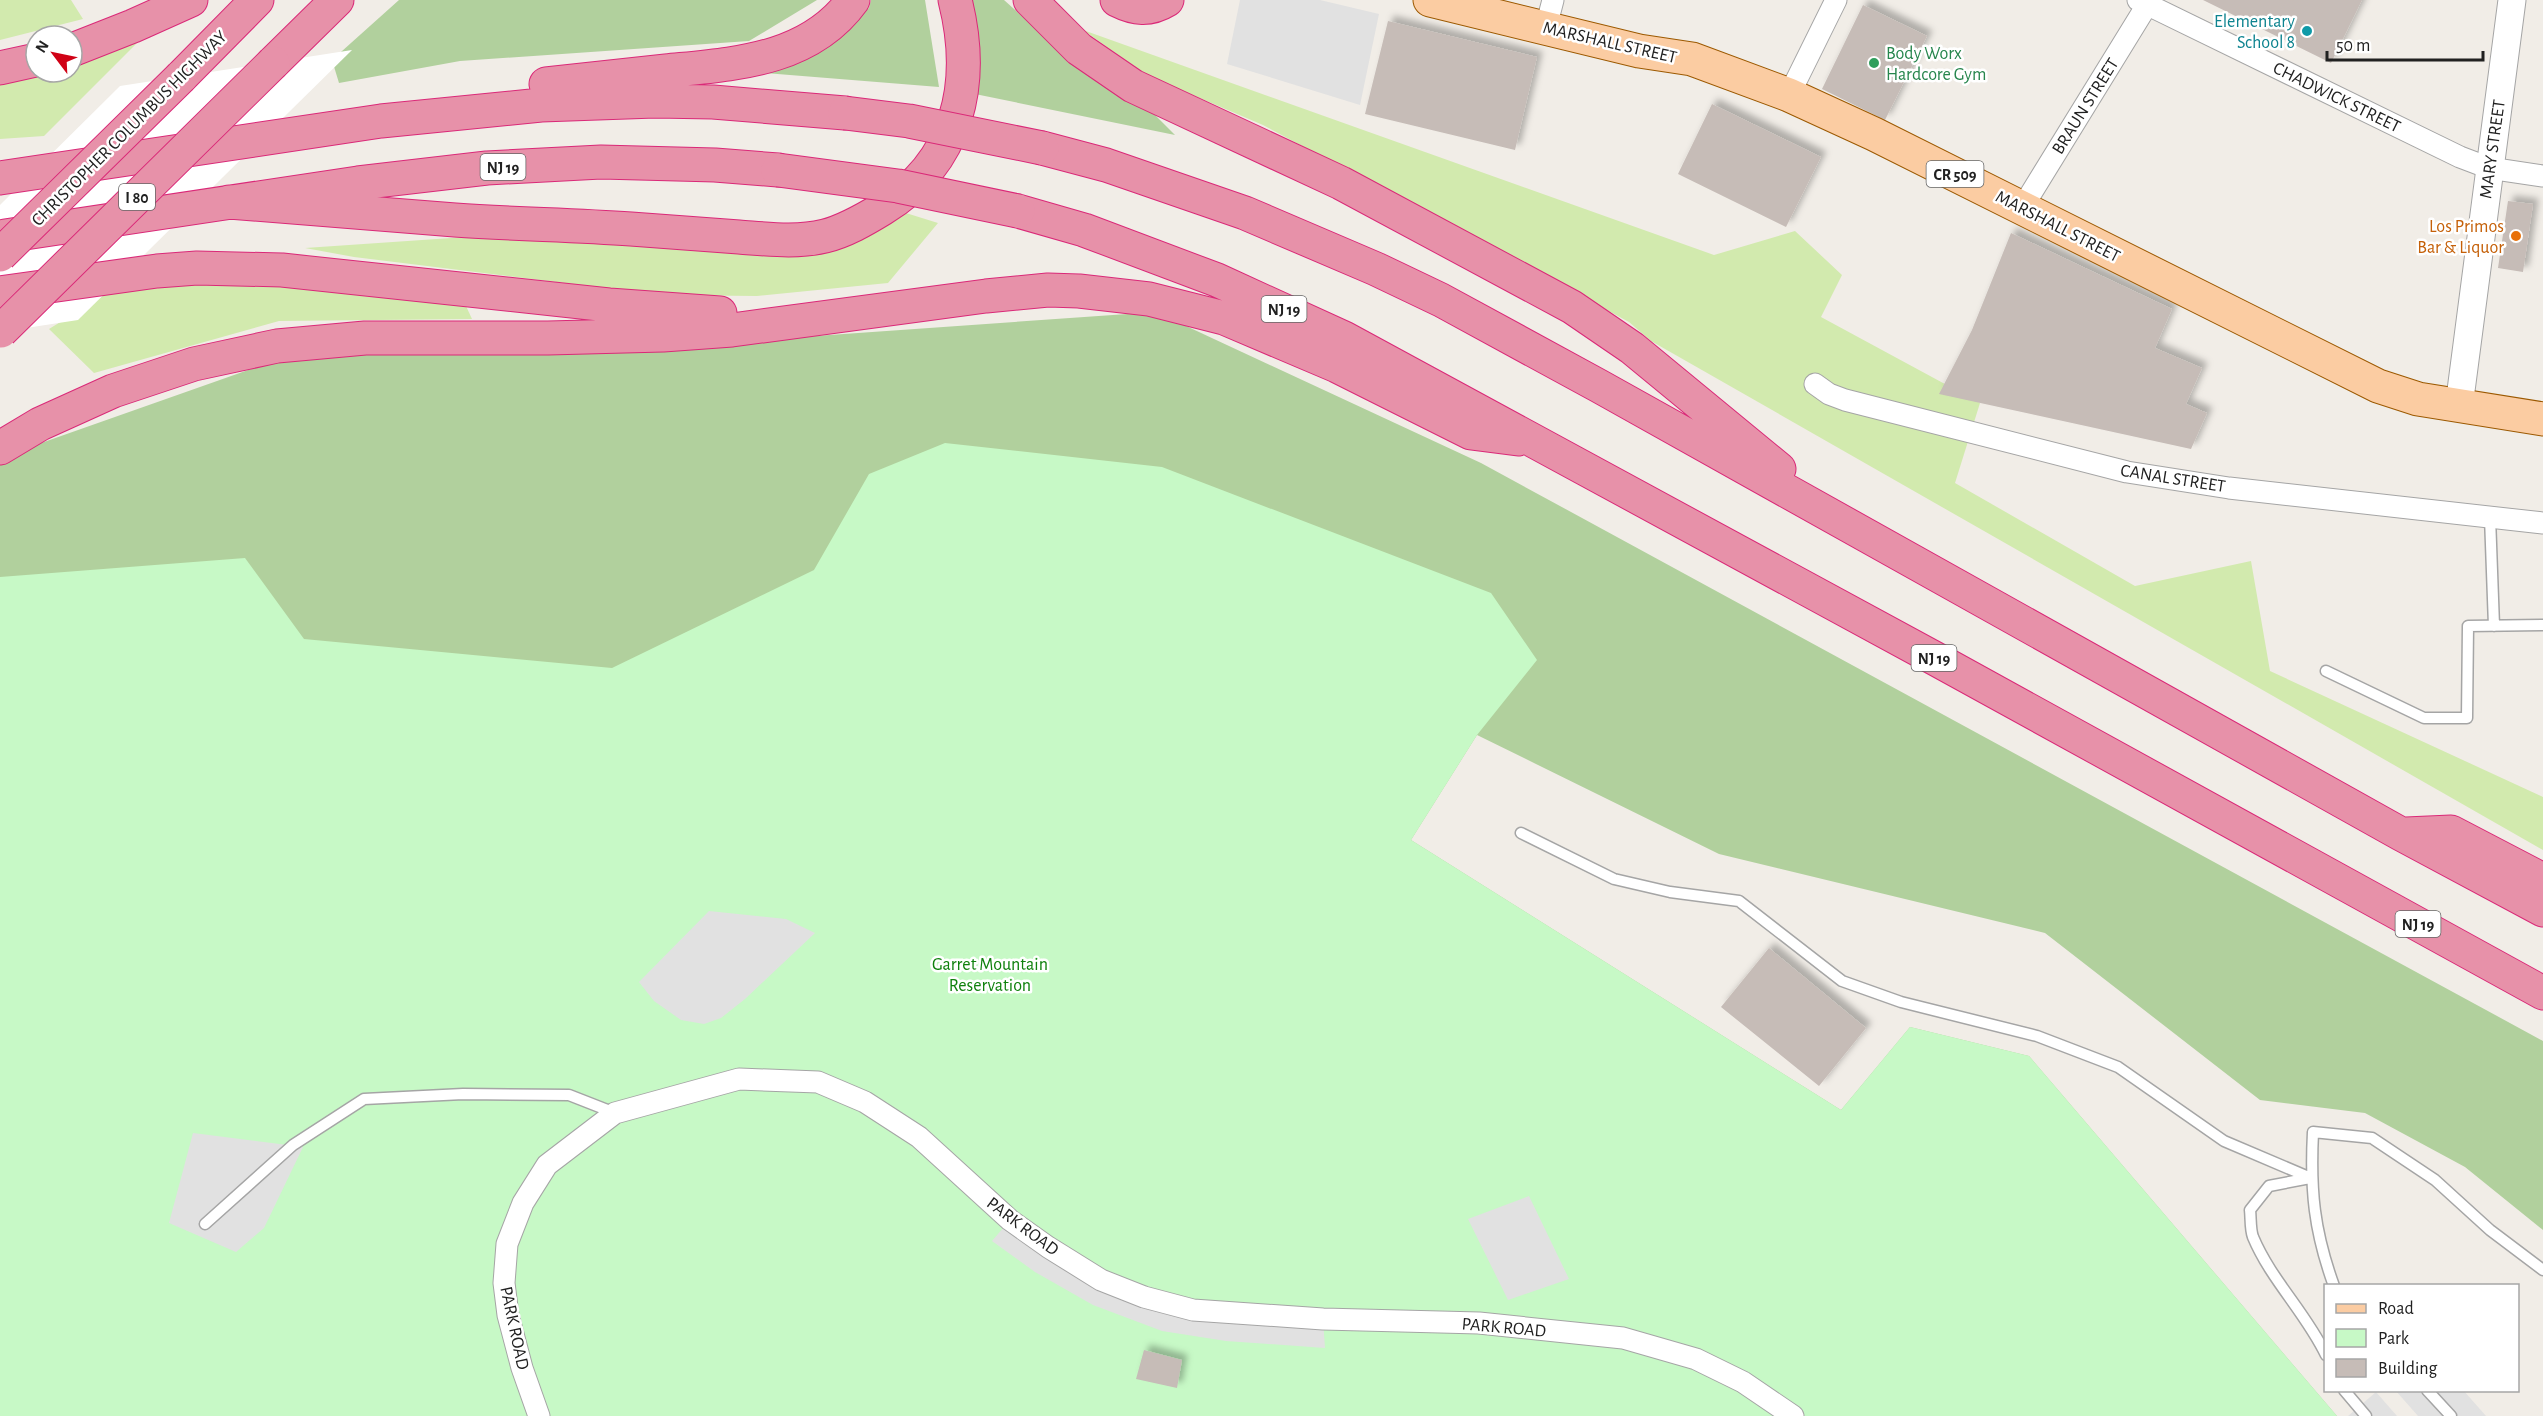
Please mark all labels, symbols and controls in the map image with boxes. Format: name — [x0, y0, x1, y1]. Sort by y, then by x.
place label: Elementary School 8 — [2214, 13, 2295, 52]
street label: MARSHALL STREET — [1541, 19, 1679, 67]
north arrow — [24, 24, 84, 84]
marker: Elementary School 8 — [2300, 24, 2314, 38]
scale bar — [2327, 24, 2483, 62]
street label: CHRISTOPHER COLUMBUS HIGHWAY — [29, 27, 231, 230]
text: 50 m — [2336, 37, 2370, 55]
text: N — [32, 38, 52, 56]
place label: Body Worx Hardcore Gym — [1886, 45, 1986, 84]
street label: BRAUN STREET — [2049, 55, 2123, 158]
marker: Body Worx Hardcore Gym — [1867, 56, 1881, 70]
street label: CHADWICK STREET — [2270, 59, 2403, 137]
street label: MARY STREET — [2477, 98, 2509, 200]
road number: NJ 19 — [480, 154, 526, 180]
road number: CR 509 — [1926, 161, 1984, 187]
road number: I 80 — [119, 184, 155, 210]
street label: MARSHALL STREET — [1992, 188, 2123, 266]
place label: Los Primos Bar & Liquor — [2417, 218, 2504, 257]
marker: Los Primos Bar & Liquor — [2509, 229, 2523, 243]
road number: NJ 19 — [1262, 296, 1306, 322]
street label: CANAL STREET — [2119, 462, 2227, 496]
road number: NJ 19 — [1912, 645, 1956, 671]
road number: NJ 19 — [2396, 911, 2440, 937]
park label: Garret Mountain Reservation — [932, 956, 1048, 995]
street label: PARK ROAD — [983, 1194, 1062, 1259]
legend — [2324, 1284, 2519, 1392]
street label: PARK ROAD — [496, 1285, 532, 1372]
text: Road — [2378, 1300, 2414, 1318]
street label: PARK ROAD — [1461, 1315, 1547, 1341]
text: Park — [2378, 1330, 2410, 1348]
text: Building — [2378, 1360, 2438, 1378]

